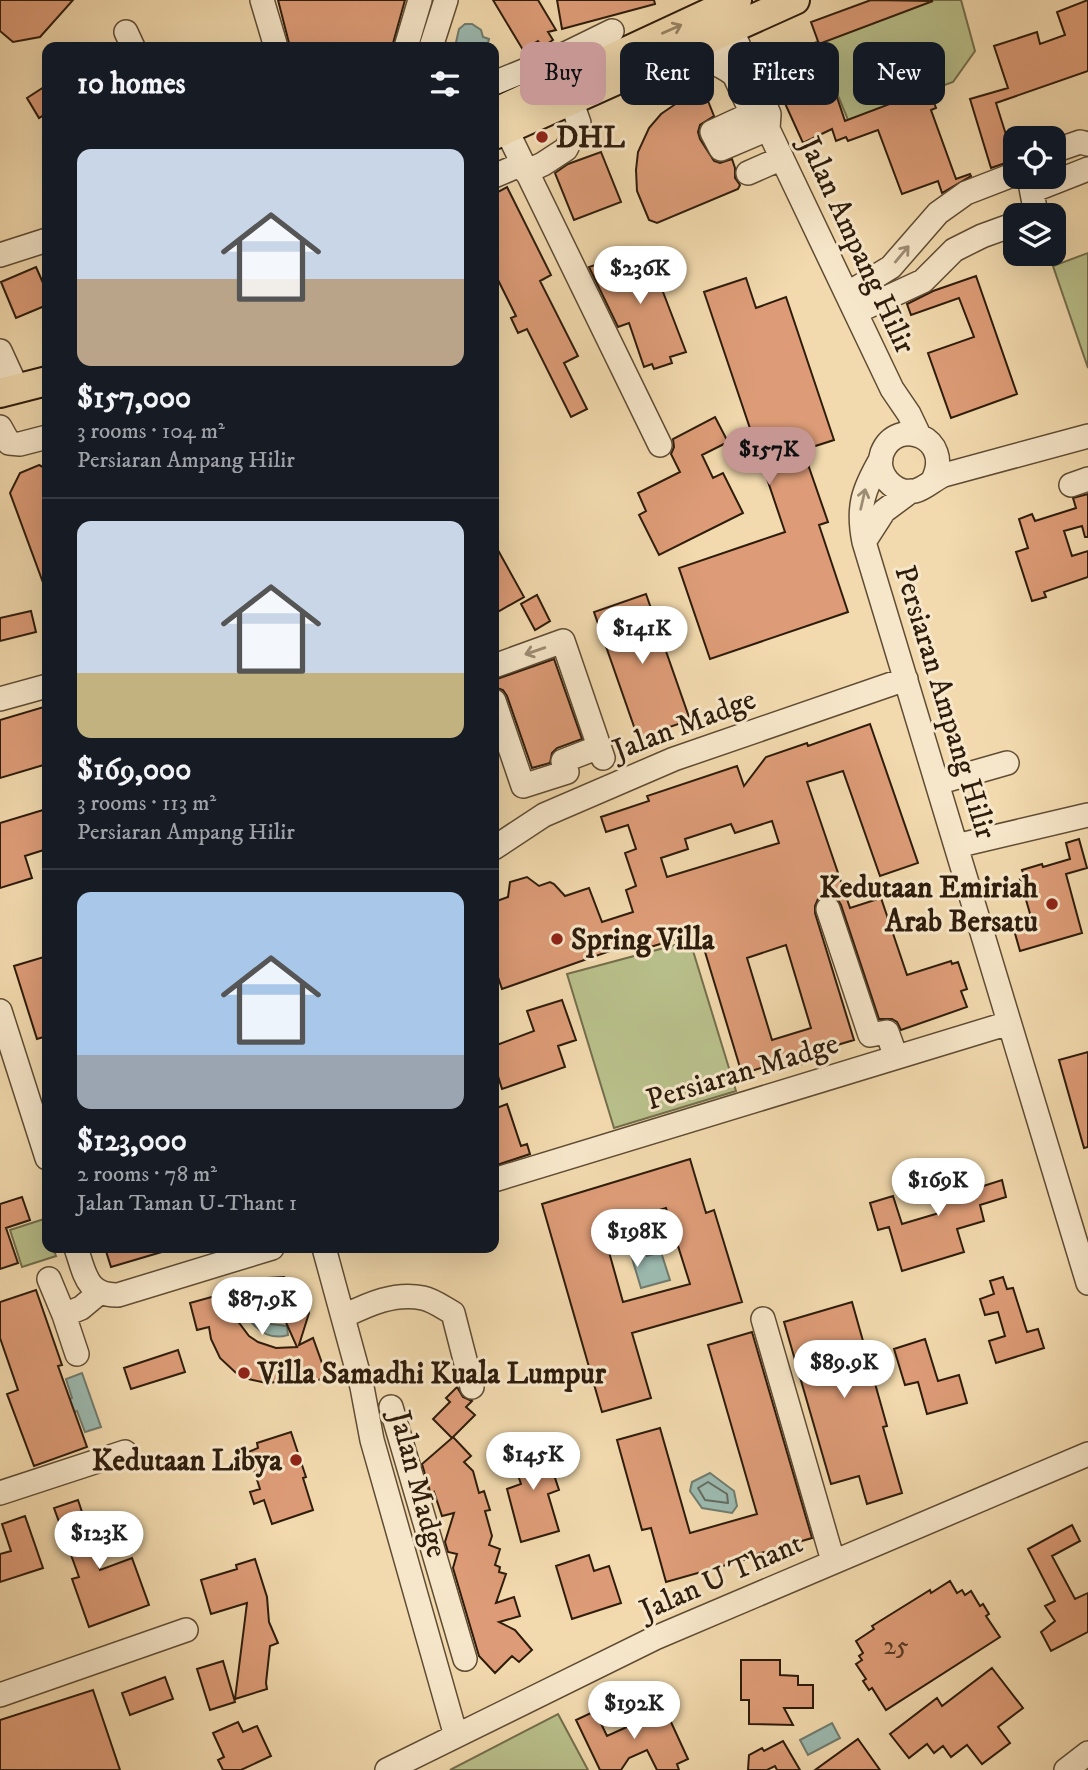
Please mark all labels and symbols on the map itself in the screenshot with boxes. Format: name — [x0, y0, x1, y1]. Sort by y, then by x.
one-way arrow — [661, 22, 682, 35]
place label: DHL — [556, 120, 625, 157]
marker: DHL — [534, 129, 550, 145]
street label: Jalan Ampang Hilir — [789, 129, 923, 360]
pin: $236K — [591, 246, 689, 306]
one-way arrow — [894, 246, 910, 264]
pin: $157K — [720, 428, 818, 487]
one-way arrow — [857, 488, 871, 511]
street label: Persiaran Ampang Hilir — [885, 561, 1004, 844]
pin: $141K — [593, 606, 691, 666]
one-way arrow — [524, 646, 546, 658]
street label: Jalan Madge — [605, 681, 761, 771]
place label: Kedutaan Emiriah Arab Bersatu — [819, 870, 1038, 941]
marker: Kedutaan Emiriah Arab Bersatu — [1044, 896, 1060, 912]
place label: Spring Villa — [571, 922, 716, 959]
marker: Spring Villa — [549, 931, 565, 947]
street label: Persiaran Madge — [642, 1026, 843, 1119]
pin: $169K — [889, 1158, 987, 1218]
pin: $198K — [588, 1210, 686, 1269]
pin: $87.9K — [205, 1278, 319, 1337]
pin: $89.9K — [787, 1340, 901, 1400]
place label: Villa Samadhi Kuala Lumpur — [257, 1356, 607, 1393]
marker: Villa Samadhi Kuala Lumpur — [236, 1365, 252, 1381]
street label: Jalan Madge — [379, 1404, 455, 1562]
pin: $145K — [484, 1432, 582, 1492]
place label: Kedutaan Libya — [92, 1443, 283, 1480]
marker: Kedutaan Libya — [288, 1452, 304, 1468]
pin: $123K — [50, 1512, 148, 1571]
street label: Jalan U Thant — [632, 1525, 809, 1631]
house number: 25 — [883, 1630, 909, 1663]
pin: $192K — [585, 1682, 683, 1741]

